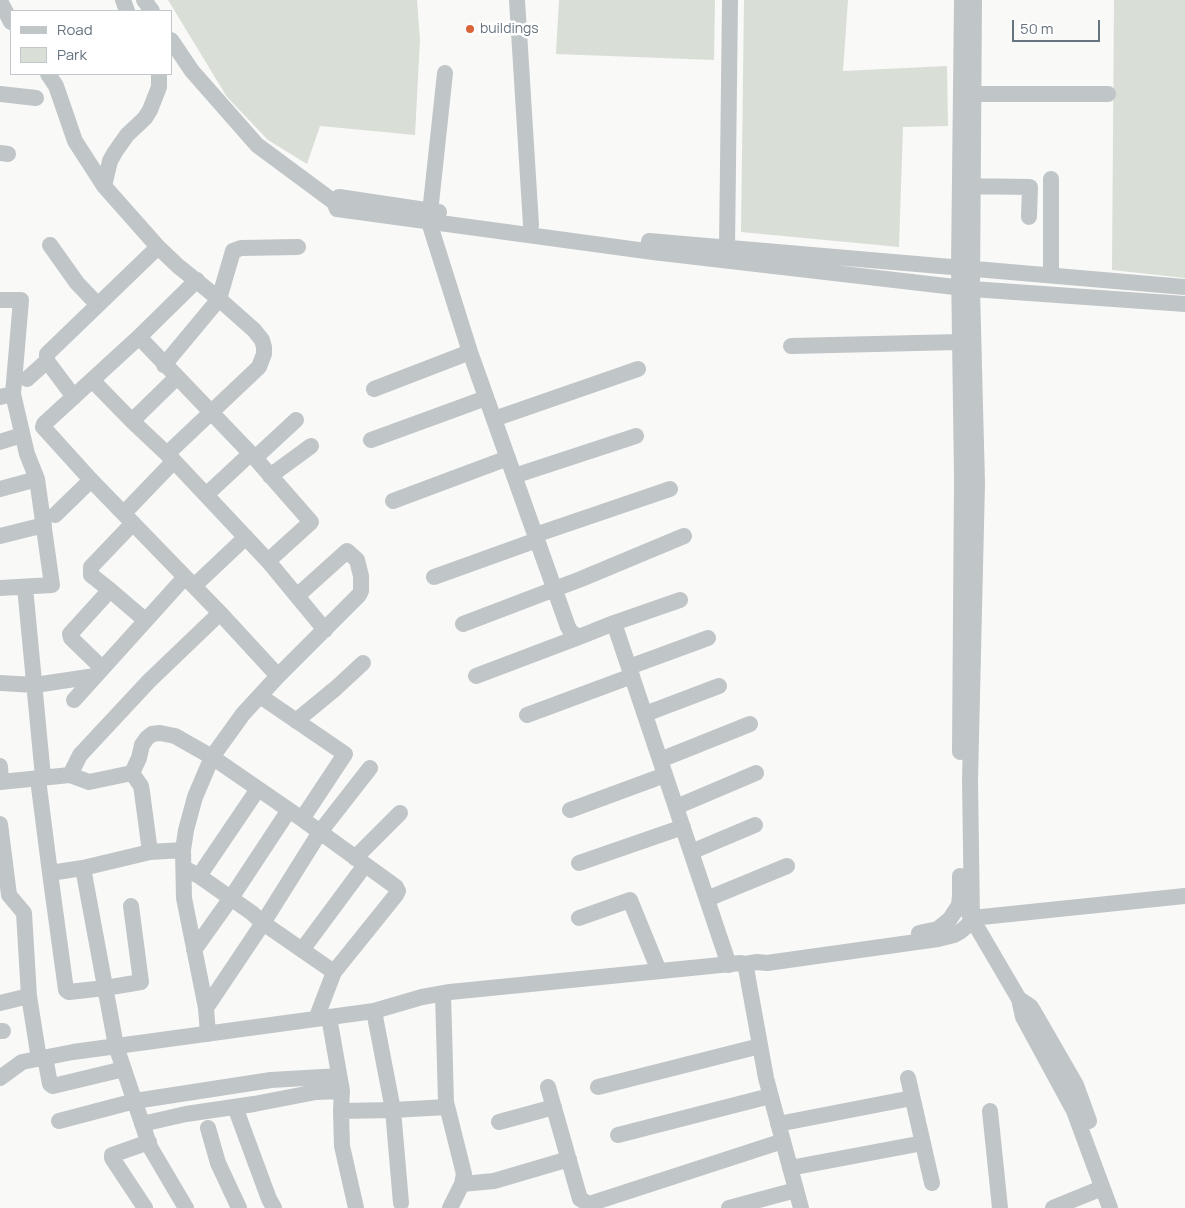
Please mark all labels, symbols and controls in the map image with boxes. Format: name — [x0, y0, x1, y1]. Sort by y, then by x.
legend — [10, 10, 172, 75]
scale bar — [1015, 10, 1102, 42]
text: 50 m — [1020, 18, 1054, 39]
text: Road — [57, 19, 93, 40]
place label: buildings — [480, 21, 539, 37]
marker: buildings — [464, 23, 476, 35]
text: Park — [57, 44, 87, 65]

